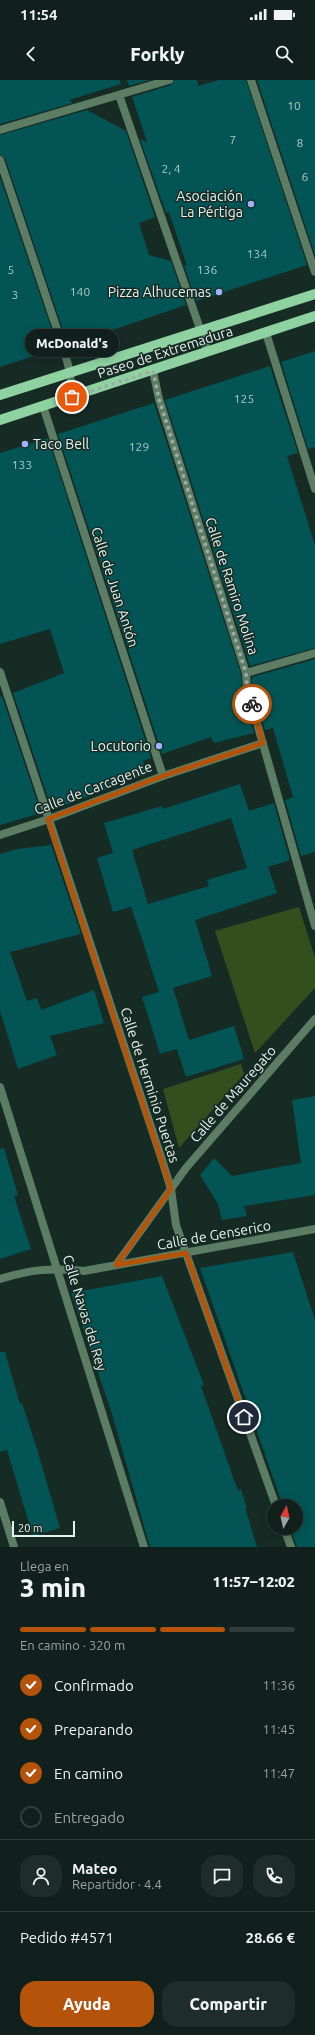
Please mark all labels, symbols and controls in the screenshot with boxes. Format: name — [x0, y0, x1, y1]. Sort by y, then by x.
text: 11:54 — [20, 6, 58, 23]
icon: back — [20, 43, 42, 65]
icon: search — [273, 43, 295, 65]
text: Forkly — [130, 44, 185, 64]
house number: 10 — [287, 99, 301, 112]
house number: 7 — [230, 133, 236, 146]
house number: 8 — [297, 136, 304, 149]
house number: 2, 4 — [161, 162, 181, 175]
house number: 6 — [302, 170, 309, 183]
place label: Asociación La Pértiga — [176, 188, 243, 220]
marker: Asociación La Pértiga — [246, 199, 256, 209]
house number: 134 — [247, 247, 267, 260]
house number: 5 — [8, 263, 14, 276]
house number: 136 — [197, 263, 217, 276]
place label: Pizza Alhucemas — [108, 284, 211, 300]
house number: 140 — [70, 285, 90, 298]
marker: Pizza Alhucemas — [214, 287, 224, 297]
house number: 3 — [12, 288, 18, 301]
street label: Paseo de Extremadura — [95, 323, 235, 381]
callout: McDonald's — [25, 329, 119, 357]
text: McDonald's — [36, 336, 108, 350]
pin — [55, 380, 89, 414]
icon: bag — [61, 386, 83, 408]
house number: 125 — [234, 392, 254, 405]
place label: Taco Bell — [33, 436, 90, 452]
marker: Taco Bell — [20, 439, 30, 449]
house number: 129 — [129, 440, 149, 453]
house number: 133 — [12, 458, 32, 471]
street label: Calle de Ramiro Molina — [202, 515, 262, 657]
street label: Calle de Juan Antón — [88, 525, 142, 649]
courier — [232, 684, 272, 724]
icon: bike — [241, 693, 263, 715]
place label: Locutorio — [91, 738, 151, 754]
marker: Locutorio — [154, 741, 164, 751]
street label: Calle de Carcagente — [32, 758, 154, 818]
street label: Calle de Herminio Puertas — [117, 1005, 183, 1165]
street label: Calle de Mauregato — [187, 1043, 279, 1145]
street label: Calle de Genserico — [156, 1217, 272, 1253]
street label: Calle Navas del Rey — [60, 1253, 110, 1373]
pin — [227, 1400, 261, 1434]
icon: home — [233, 1406, 255, 1428]
north arrow — [267, 1499, 303, 1535]
map controls — [267, 1499, 303, 1535]
scale bar — [12, 1519, 75, 1538]
text: 20 m — [18, 1522, 42, 1534]
text: Llega en — [20, 1559, 69, 1573]
text: 3 min — [20, 1573, 86, 1602]
text: 11:57–12:02 — [212, 1573, 295, 1590]
text: En camino · 320 m — [20, 1638, 125, 1652]
icon: check — [20, 1674, 42, 1696]
text: Confirmado — [54, 1677, 134, 1694]
text: 11:36 — [262, 1678, 295, 1692]
icon: check — [20, 1718, 42, 1740]
text: Preparando — [54, 1721, 133, 1738]
text: 11:45 — [262, 1722, 295, 1736]
icon: check — [20, 1762, 42, 1784]
text: En camino — [54, 1765, 123, 1782]
text: 11:47 — [262, 1766, 295, 1780]
text: Entregado — [54, 1809, 125, 1826]
button: person — [20, 1855, 62, 1897]
button: chat — [201, 1855, 243, 1897]
button: phone — [253, 1855, 295, 1897]
text: Mateo — [72, 1860, 117, 1877]
text: Repartidor · 4.4 — [72, 1877, 162, 1891]
text: Pedido #4571 — [20, 1929, 114, 1946]
text: 28.66 € — [245, 1929, 295, 1946]
button: Ayuda — [20, 1981, 154, 2027]
button: Compartir — [162, 1981, 295, 2027]

